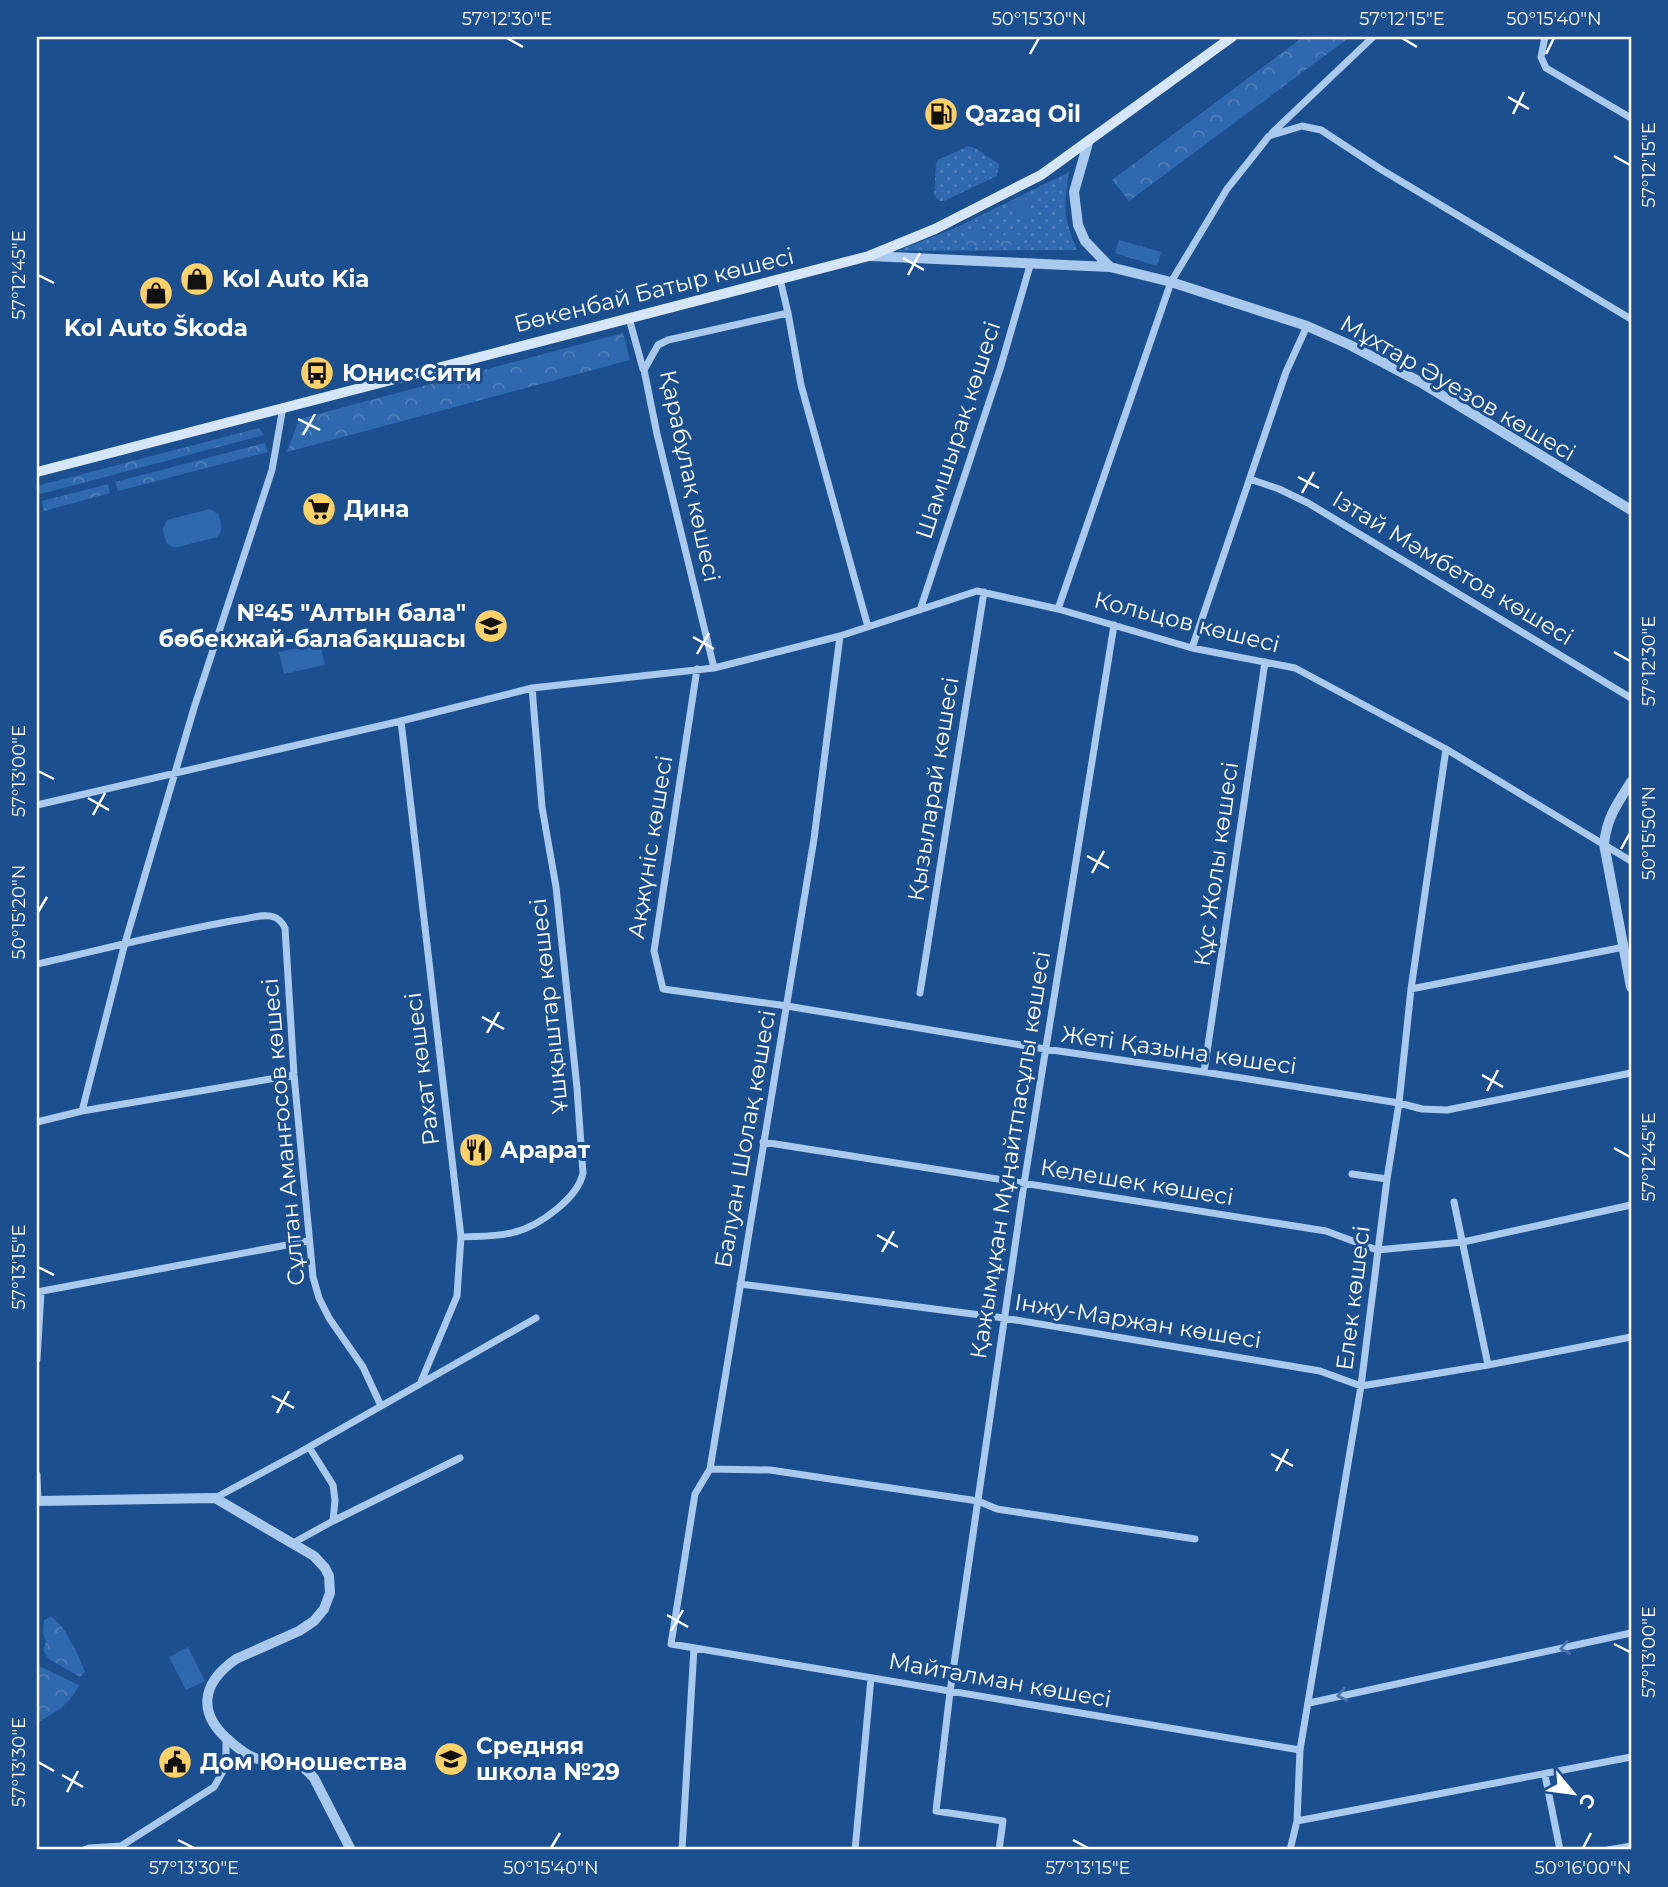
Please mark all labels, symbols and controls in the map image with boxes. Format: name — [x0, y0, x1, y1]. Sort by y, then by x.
text: 57°12'30"E — [462, 8, 552, 30]
text: 50°15'30"N — [992, 8, 1086, 30]
text: 57°12'15"E — [1359, 8, 1445, 30]
text: 50°15'40"N — [1506, 8, 1602, 30]
fuel station icon: Qazaq Oil — [922, 95, 960, 133]
place label: Qazaq Oil — [965, 100, 1081, 128]
text: 57°12'15"E — [1638, 122, 1660, 208]
text: 57°12'45"E — [8, 230, 30, 320]
street label: Бөкенбай Батыр көшесі — [511, 242, 797, 338]
shop icon: Kol Auto Kia — [178, 260, 216, 298]
place label: Kol Auto Kia — [222, 265, 370, 293]
shop icon: Kol Auto Škoda — [137, 274, 175, 312]
street label: Мұхтар Әуезов көшесі — [1335, 309, 1581, 467]
place label: Kol Auto Škoda — [64, 314, 248, 342]
street label: Шамшырақ көшесі — [910, 318, 1006, 542]
bus stop icon: Юнис Сити — [298, 354, 336, 392]
place label: Юнис Сити — [342, 359, 482, 387]
street label: Қарабұлақ көшесі — [654, 367, 726, 585]
street label: Ізтай Мәмбетов көшесі — [1328, 485, 1578, 651]
supermarket icon: Дина — [300, 490, 338, 528]
place label: Дина — [344, 495, 409, 523]
street label: Кольцов көшесі — [1091, 585, 1283, 659]
place label: №45 "Алтын бала" бөбекжай-балабақшасы — [159, 599, 466, 653]
school or university icon: №45 "Алтын бала" бөбекжай-балабақшасы — [472, 607, 510, 645]
text: 57°12'30"E — [1638, 616, 1660, 706]
street label: Қызыларай көшесі — [901, 675, 965, 903]
text: 57°13'00"E — [8, 725, 30, 817]
street label: Ақжүніс көшесі — [622, 753, 678, 941]
street label: Құс Жолы көшесі — [1188, 760, 1244, 968]
text: 50°15'50"N — [1638, 786, 1660, 880]
text: 50°15'20"N — [8, 865, 30, 959]
street label: Ұшқыштар көшесі — [524, 897, 574, 1115]
street label: Қажымұқан Мұңайтпасұлы көшесі — [964, 949, 1056, 1361]
street label: Сұлтан Аманғосов көшесі — [256, 977, 310, 1287]
street label: Рахат көшесі — [399, 991, 445, 1147]
street label: Балуан Шолақ көшесі — [709, 1008, 781, 1270]
street label: Жеті Қазына көшесі — [1060, 1020, 1298, 1080]
text: 57°12'45"E — [1638, 1112, 1660, 1202]
restaurant icon: Арарат — [457, 1131, 495, 1169]
place label: Арарат — [500, 1136, 591, 1164]
street label: Келешек көшесі — [1038, 1153, 1236, 1211]
text: 57°13'15"E — [8, 1224, 30, 1310]
street label: Елек көшесі — [1330, 1224, 1376, 1372]
street label: Інжу-Маржан көшесі — [1013, 1288, 1263, 1354]
text: 57°13'00"E — [1638, 1606, 1660, 1698]
one-way arrow — [1559, 1639, 1571, 1654]
street label: Майталман көшесі — [886, 1647, 1114, 1713]
one-way arrow — [1336, 1687, 1348, 1702]
text: 57°13'30"E — [8, 1717, 30, 1807]
place label: Средняя школа №29 — [476, 1732, 620, 1786]
school or university icon: Средняя школа №29 — [432, 1740, 470, 1778]
public building icon: Дом Юношества — [156, 1743, 194, 1781]
place label: Дом Юношества — [200, 1748, 407, 1776]
north arrow — [1538, 1758, 1608, 1828]
text: С — [1574, 1789, 1601, 1813]
text: 57°13'30"E — [149, 1857, 239, 1879]
text: 50°15'40"N — [503, 1857, 599, 1879]
text: 57°13'15"E — [1045, 1857, 1131, 1879]
text: 50°16'00"N — [1535, 1857, 1631, 1879]

